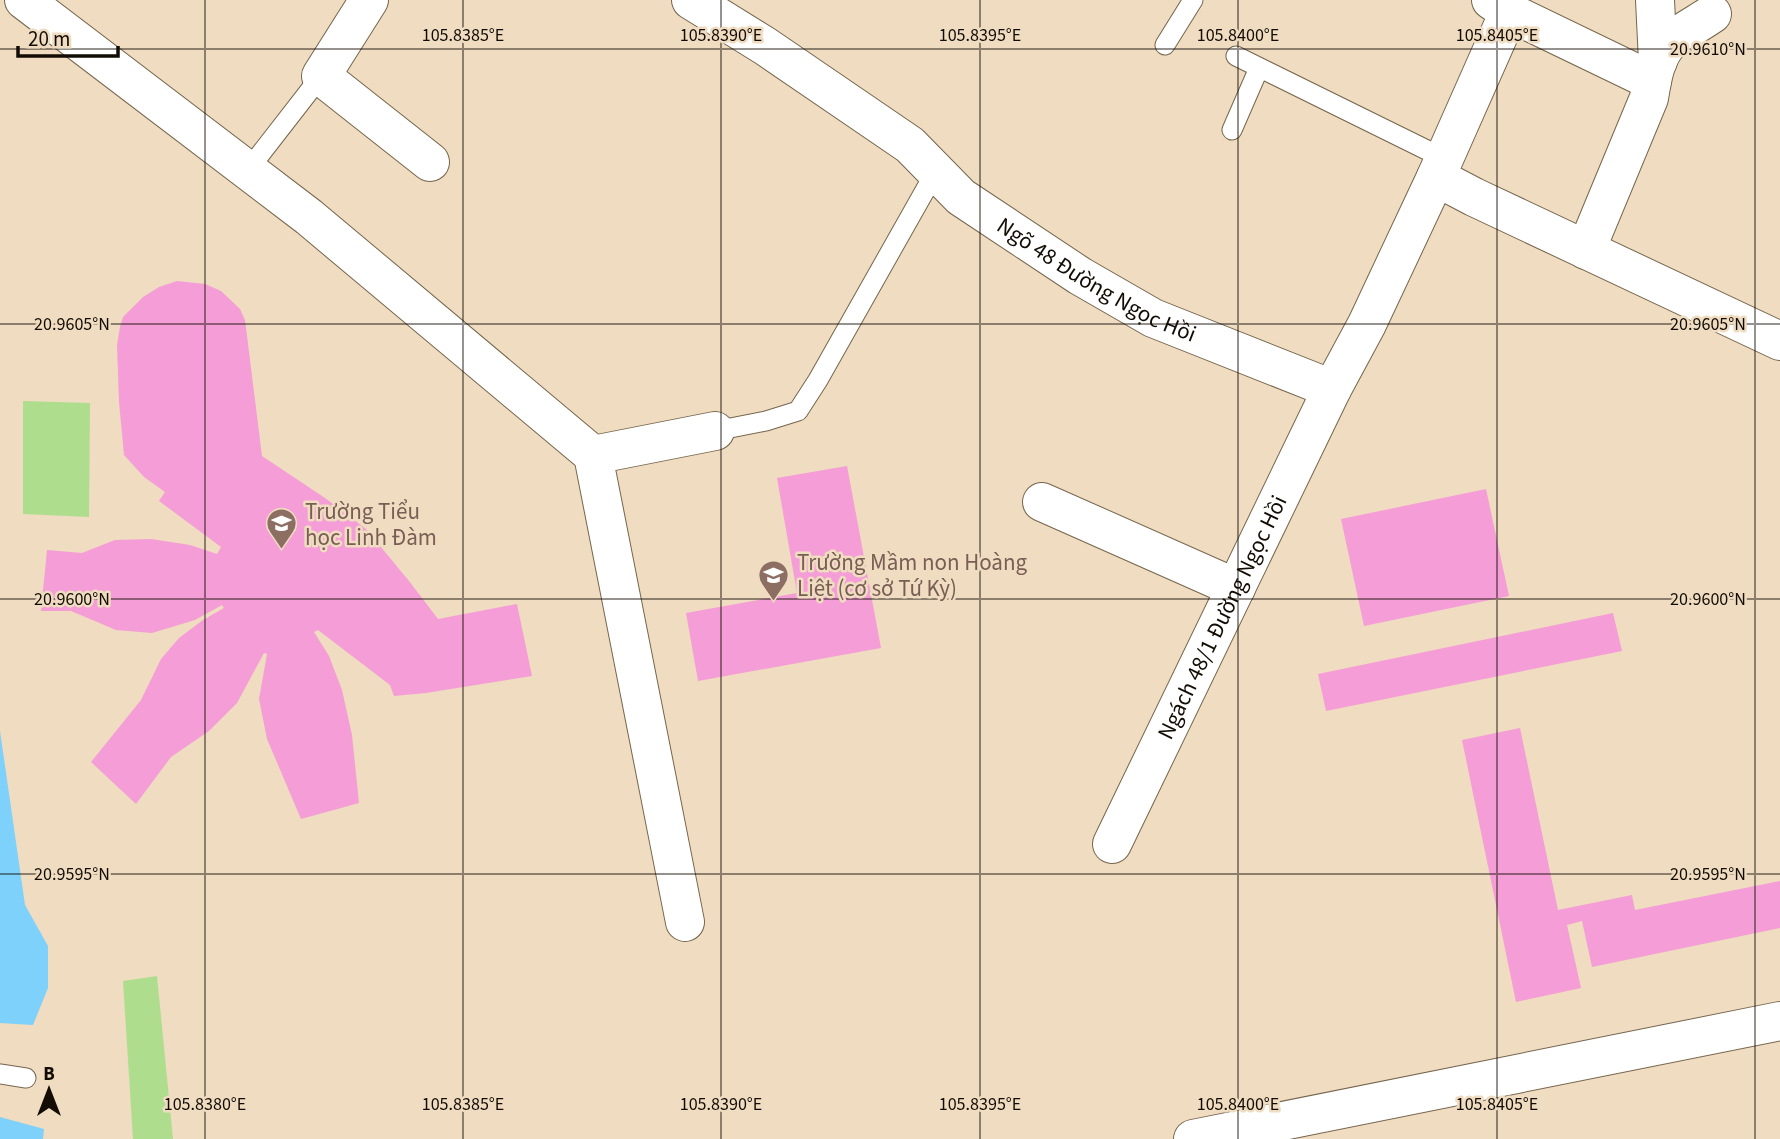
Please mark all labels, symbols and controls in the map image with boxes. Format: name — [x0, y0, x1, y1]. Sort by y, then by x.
scale bar — [18, 14, 117, 58]
text: 105.8385°E — [422, 23, 504, 48]
text: 105.8390°E — [680, 23, 762, 48]
text: 105.8395°E — [939, 23, 1021, 48]
text: 105.8400°E — [1197, 23, 1279, 48]
text: 105.8405°E — [1456, 23, 1538, 48]
text: 20 m — [28, 24, 70, 54]
text: 20.9610°N — [1670, 37, 1746, 62]
street label: Ngõ 48 Đường Ngọc Hồi — [990, 209, 1201, 351]
text: 20.9605°N — [34, 312, 110, 337]
text: 20.9605°N — [1670, 312, 1746, 337]
street label: Ngách 48/1 Đường Ngọc Hồi — [1149, 490, 1295, 745]
place label: Trường Tiểu học Linh Đàm — [305, 495, 437, 554]
school or university icon: Trường Tiểu học Linh Đàm — [265, 507, 299, 551]
place label: Trường Mầm non Hoàng Liệt (cơ sở Tứ Kỳ) — [797, 546, 1028, 605]
school or university icon: Trường Mầm non Hoàng Liệt (cơ sở Tứ Kỳ) — [757, 558, 791, 602]
text: 20.9600°N — [34, 587, 110, 612]
text: 20.9600°N — [1670, 587, 1746, 612]
text: 20.9595°N — [34, 862, 110, 887]
text: 20.9595°N — [1670, 862, 1746, 887]
north arrow — [14, 1055, 84, 1125]
text: B — [43, 1061, 55, 1088]
text: 105.8380°E — [164, 1092, 246, 1117]
text: 105.8385°E — [422, 1092, 504, 1117]
text: 105.8390°E — [680, 1092, 762, 1117]
text: 105.8395°E — [939, 1092, 1021, 1117]
text: 105.8400°E — [1197, 1092, 1279, 1117]
text: 105.8405°E — [1456, 1092, 1538, 1117]

